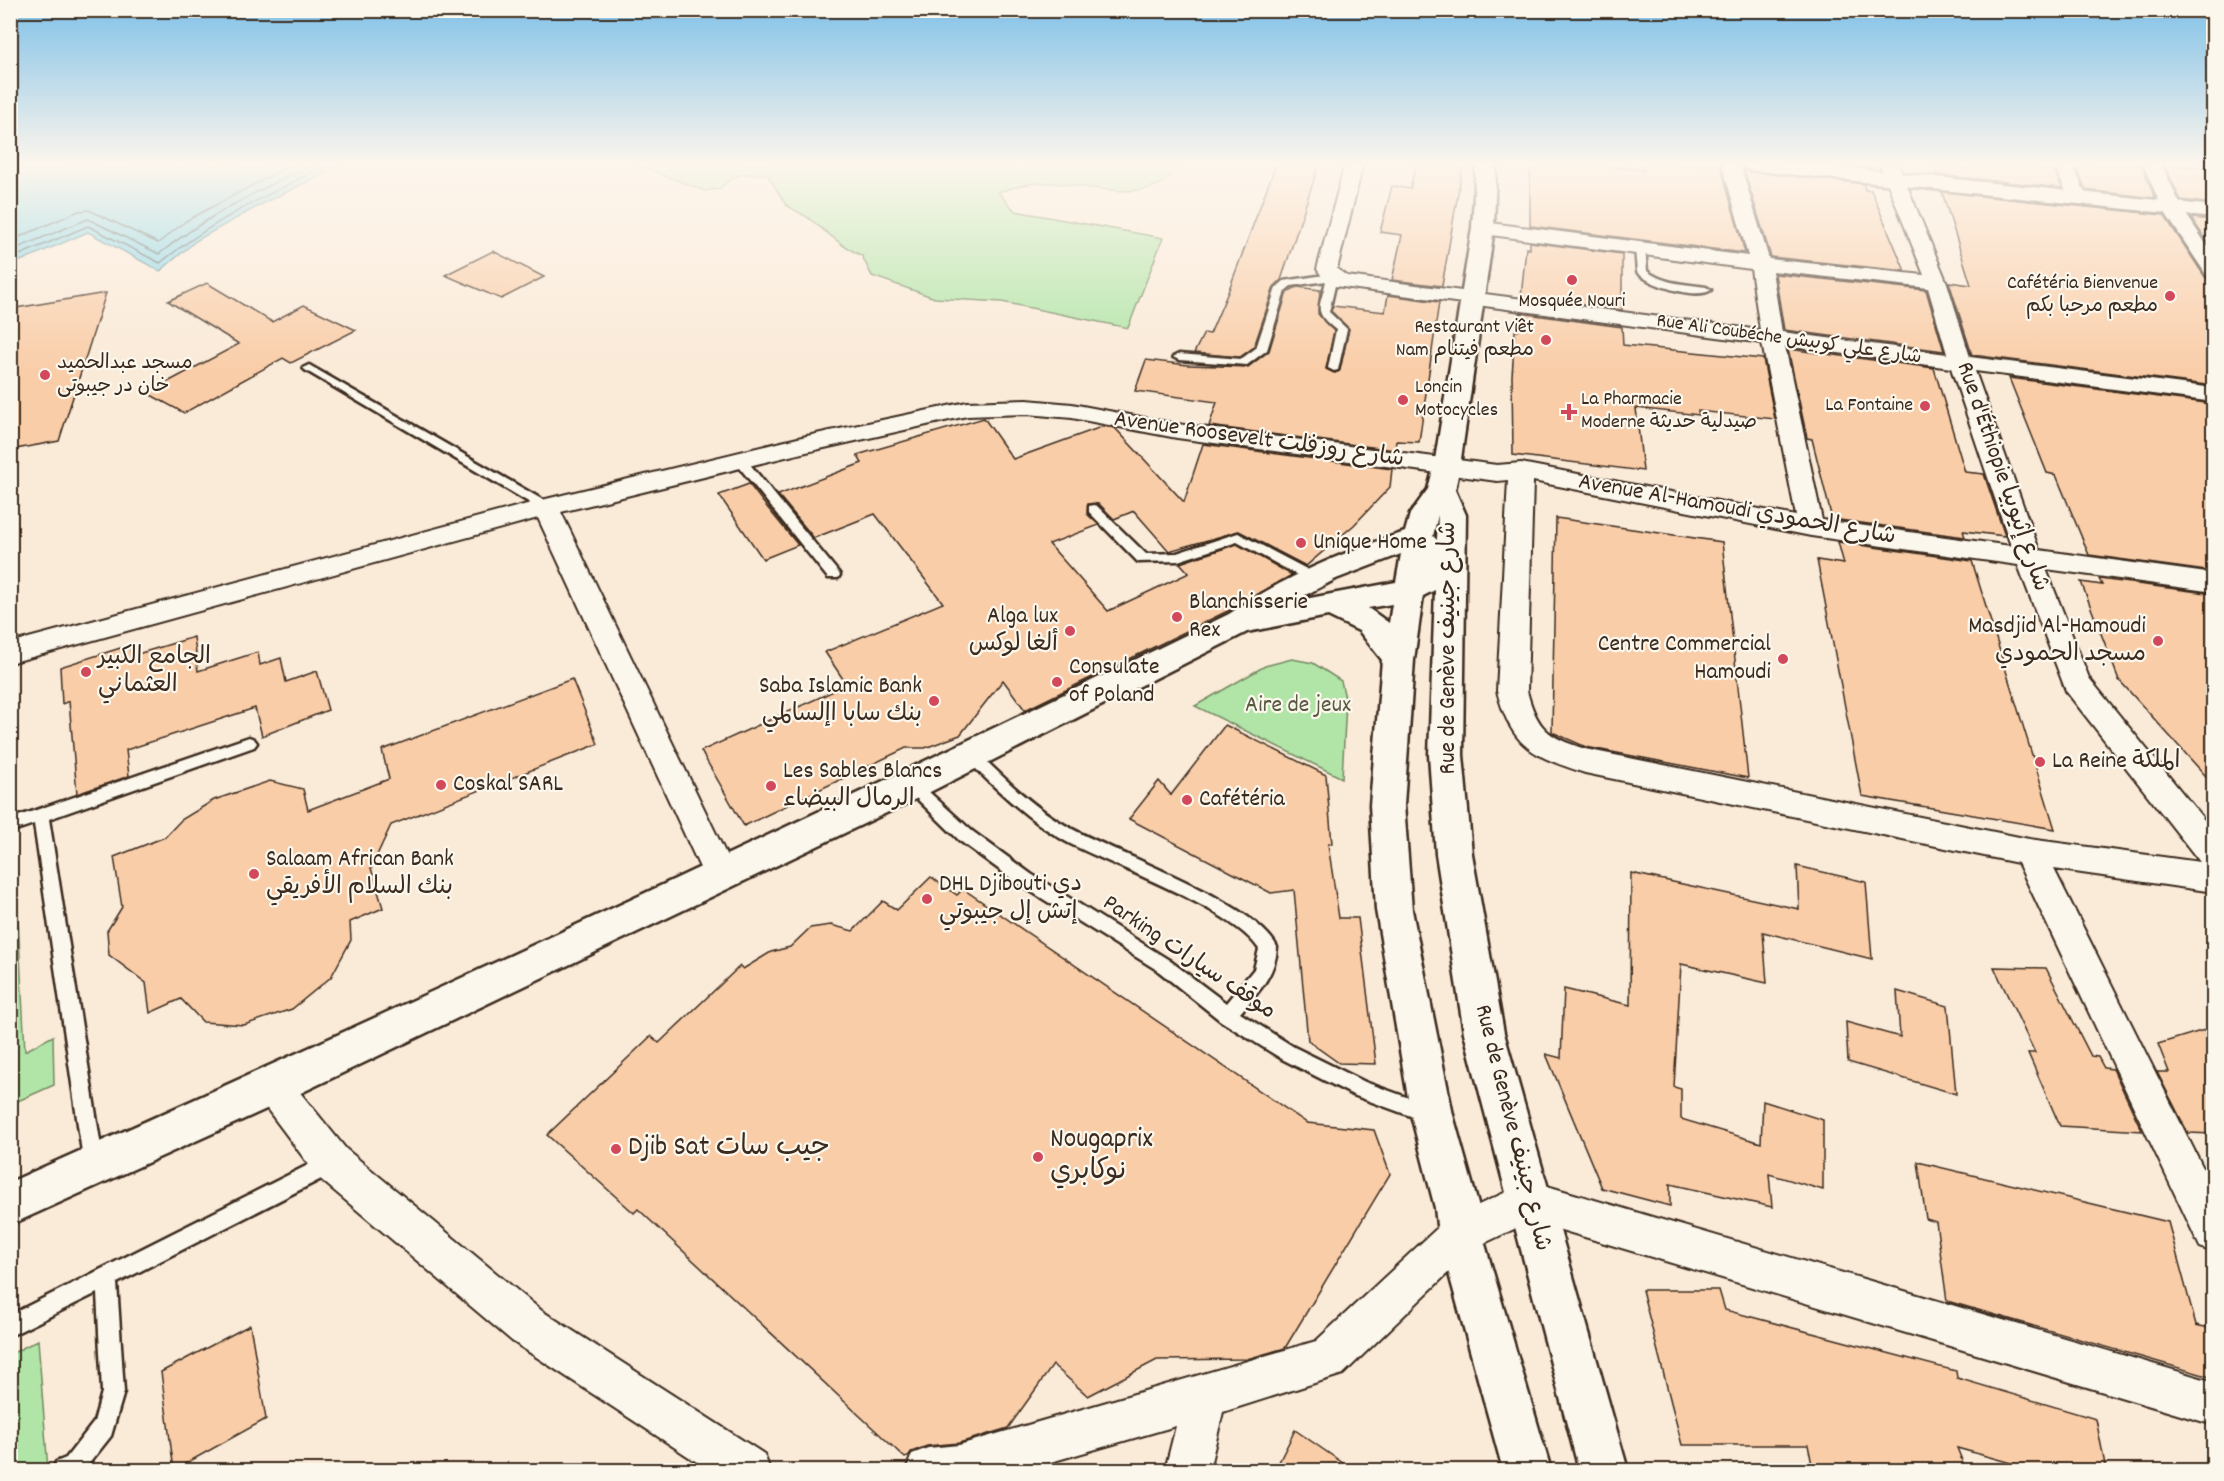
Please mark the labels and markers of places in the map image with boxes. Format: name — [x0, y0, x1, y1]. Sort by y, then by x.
place label: Cafétéria Bienvenue مطعم مرحبا بكم — [2007, 270, 2158, 321]
marker: Mosquée Nouri — [1565, 273, 1579, 287]
place label: Mosquée Nouri — [1518, 288, 1626, 316]
marker: Cafétéria Bienvenue مطعم مرحبا بكم — [2163, 289, 2177, 303]
place label: Restaurant Viêt Nam مطعم فيتنام — [1396, 314, 1534, 365]
marker: Restaurant Viêt Nam مطعم فيتنام — [1539, 333, 1553, 347]
place label: مسجد عبدالحمید خان در جیبوتی — [57, 350, 193, 401]
marker: مسجد عبدالحمید خان در جیبوتی — [38, 368, 52, 382]
place label: Loncin Motocycles — [1415, 374, 1498, 425]
place label: La Pharmacie Moderne صيدلية حديثة — [1581, 386, 1757, 437]
place label: La Fontaine — [1825, 392, 1913, 420]
marker: Loncin Motocycles — [1396, 393, 1410, 407]
marker: La Fontaine — [1918, 399, 1932, 413]
marker: La Pharmacie Moderne صيدلية حديثة — [1562, 405, 1576, 419]
place label: Unique Home — [1313, 526, 1427, 560]
marker: Unique Home — [1294, 536, 1308, 550]
place label: Blanchisserie Rex — [1189, 586, 1308, 648]
place label: Alga lux ألغا لوكس — [969, 600, 1058, 662]
marker: Blanchisserie Rex — [1170, 610, 1184, 624]
place label: Masdjid Al-Hamoudi مسجد الحمودي — [1968, 610, 2146, 672]
marker: Alga lux ألغا لوكس — [1063, 624, 1077, 638]
place label: Centre Commercial Hamoudi — [1598, 628, 1771, 690]
marker: Masdjid Al-Hamoudi مسجد الحمودي — [2151, 634, 2165, 648]
place label: الجامع الكبير العثماني — [96, 641, 211, 704]
place label: Consulate of Poland — [1069, 651, 1159, 713]
marker: Centre Commercial Hamoudi — [1776, 652, 1790, 666]
marker: الجامع الكبير العثماني — [79, 665, 93, 679]
place label: Saba Islamic Bank بنك سابا اإلسالمي — [759, 670, 922, 733]
marker: Consulate of Poland — [1050, 675, 1064, 689]
marker: Saba Islamic Bank بنك سابا اإلسالمي — [927, 694, 941, 708]
place label: La Reine الملكة — [2052, 745, 2181, 779]
place label: Les Sables Blancs الرمال البيضاء — [783, 755, 942, 817]
marker: La Reine الملكة — [2033, 755, 2047, 769]
place label: Coskal SARL — [453, 768, 563, 802]
marker: Coskal SARL — [434, 778, 448, 792]
marker: Les Sables Blancs الرمال البيضاء — [764, 779, 778, 793]
place label: Cafétéria — [1199, 783, 1285, 817]
marker: Cafétéria — [1180, 793, 1194, 807]
place label: Salaam African Bank بنك السلام الأفريقي — [266, 843, 454, 906]
marker: Salaam African Bank بنك السلام الأفريقي — [247, 867, 261, 881]
place label: DHL Djibouti دي إتش إل جيبوتي — [939, 868, 1082, 931]
marker: DHL Djibouti دي إتش إل جيبوتي — [920, 892, 934, 906]
place label: Nougaprix نوكابري — [1050, 1121, 1153, 1193]
place label: Djib Sat جيب سات — [628, 1129, 830, 1169]
marker: Djib Sat جيب سات — [609, 1142, 623, 1156]
marker: Nougaprix نوكابري — [1031, 1150, 1045, 1164]

